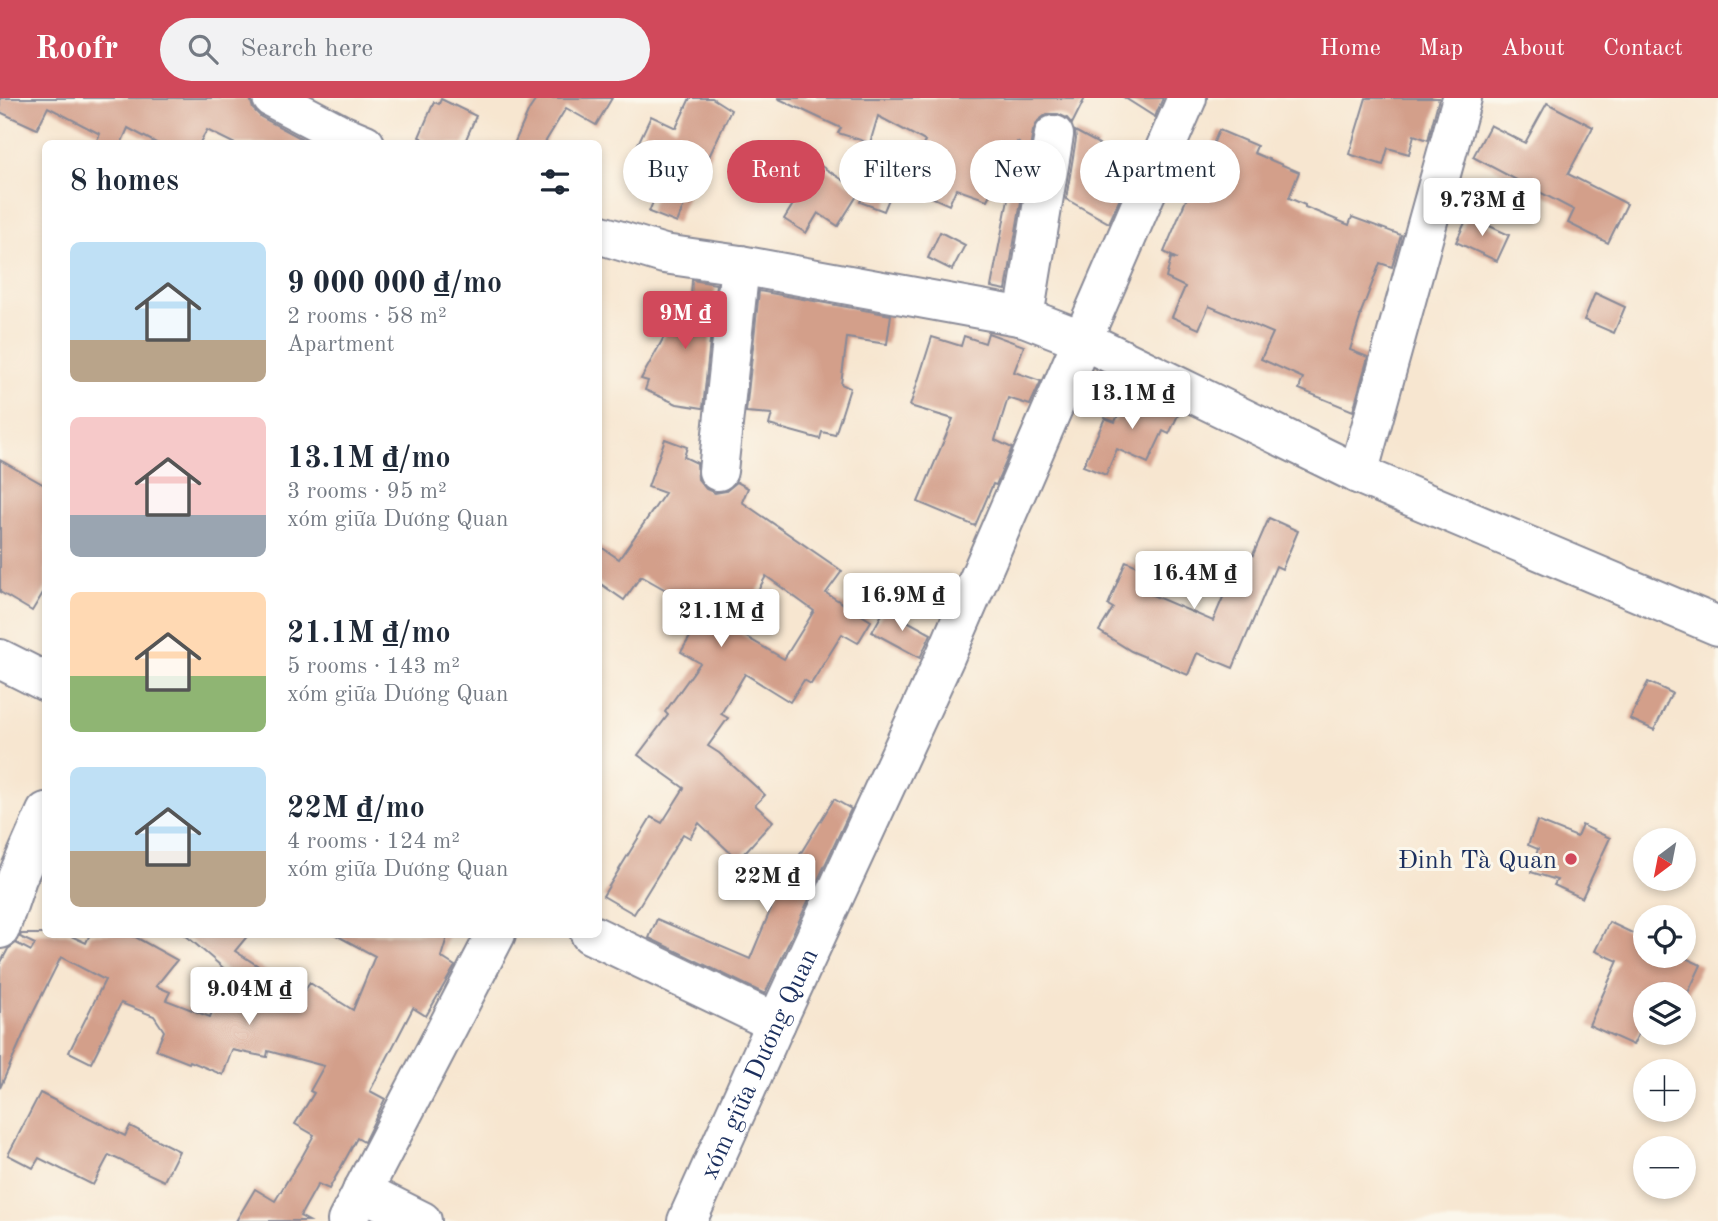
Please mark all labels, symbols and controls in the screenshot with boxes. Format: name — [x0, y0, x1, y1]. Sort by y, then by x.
search box — [160, 18, 650, 81]
icon: search — [184, 30, 222, 68]
text: Roofr — [35, 33, 118, 66]
text: Search here — [240, 36, 373, 62]
text: Home — [1320, 37, 1381, 61]
text: Map — [1419, 37, 1463, 61]
text: About — [1501, 37, 1565, 61]
text: Contact — [1603, 37, 1683, 61]
chip: Buy — [623, 140, 713, 203]
chip: Rent — [727, 140, 825, 203]
chip: Filters — [839, 140, 956, 203]
chip: New — [970, 140, 1066, 203]
chip: Apartment — [1080, 140, 1240, 203]
icon: filters — [536, 163, 574, 201]
text: 8 homes — [70, 167, 179, 197]
pin: 9.73M ₫ — [1417, 178, 1547, 238]
text: 9.73M ₫ — [1439, 189, 1525, 212]
text: 9 000 000 ₫/mo — [287, 269, 502, 299]
icon: home — [126, 270, 210, 354]
pin: 9M ₫ — [644, 292, 726, 351]
text: 9M ₫ — [659, 302, 711, 325]
text: 2 rooms · 58 m² — [287, 305, 447, 328]
text: Apartment — [287, 333, 395, 356]
pin: 13.1M ₫ — [1067, 372, 1197, 431]
text: 13.1M ₫ — [1089, 382, 1175, 405]
text: 13.1M ₫/mo — [287, 444, 451, 474]
icon: home — [126, 445, 210, 529]
text: 3 rooms · 95 m² — [287, 480, 447, 503]
text: xóm giữa Dương Quan — [287, 508, 508, 531]
pin: 16.4M ₫ — [1129, 552, 1259, 611]
text: 16.4M ₫ — [1151, 562, 1237, 585]
pin: 16.9M ₫ — [837, 574, 967, 633]
text: 16.9M ₫ — [859, 584, 945, 607]
pin: 21.1M ₫ — [656, 589, 786, 649]
text: 21.1M ₫ — [678, 600, 764, 623]
text: 21.1M ₫/mo — [287, 619, 451, 649]
icon: home — [126, 620, 210, 704]
text: 5 rooms · 143 m² — [287, 655, 460, 678]
text: xóm giữa Dương Quan — [287, 683, 508, 706]
text: 22M ₫/mo — [287, 794, 425, 824]
icon: home — [126, 795, 210, 879]
north arrow — [1633, 828, 1696, 891]
map controls — [1633, 828, 1696, 1199]
text: 4 rooms · 124 m² — [287, 830, 460, 853]
place label: Đinh Tà Quan — [1398, 848, 1557, 874]
marker: Đinh Tà Quan — [1563, 851, 1579, 867]
pin: 22M ₫ — [718, 854, 816, 914]
text: xóm giữa Dương Quan — [287, 858, 508, 881]
text: 22M ₫ — [734, 865, 800, 888]
button: locate — [1633, 905, 1696, 968]
street label: xóm giữa Dương Quan — [697, 945, 824, 1184]
pin: 9.04M ₫ — [184, 968, 314, 1027]
text: 9.04M ₫ — [206, 978, 292, 1001]
button: layers — [1633, 982, 1696, 1045]
button: + — [1633, 1059, 1696, 1122]
button: − — [1633, 1136, 1696, 1199]

